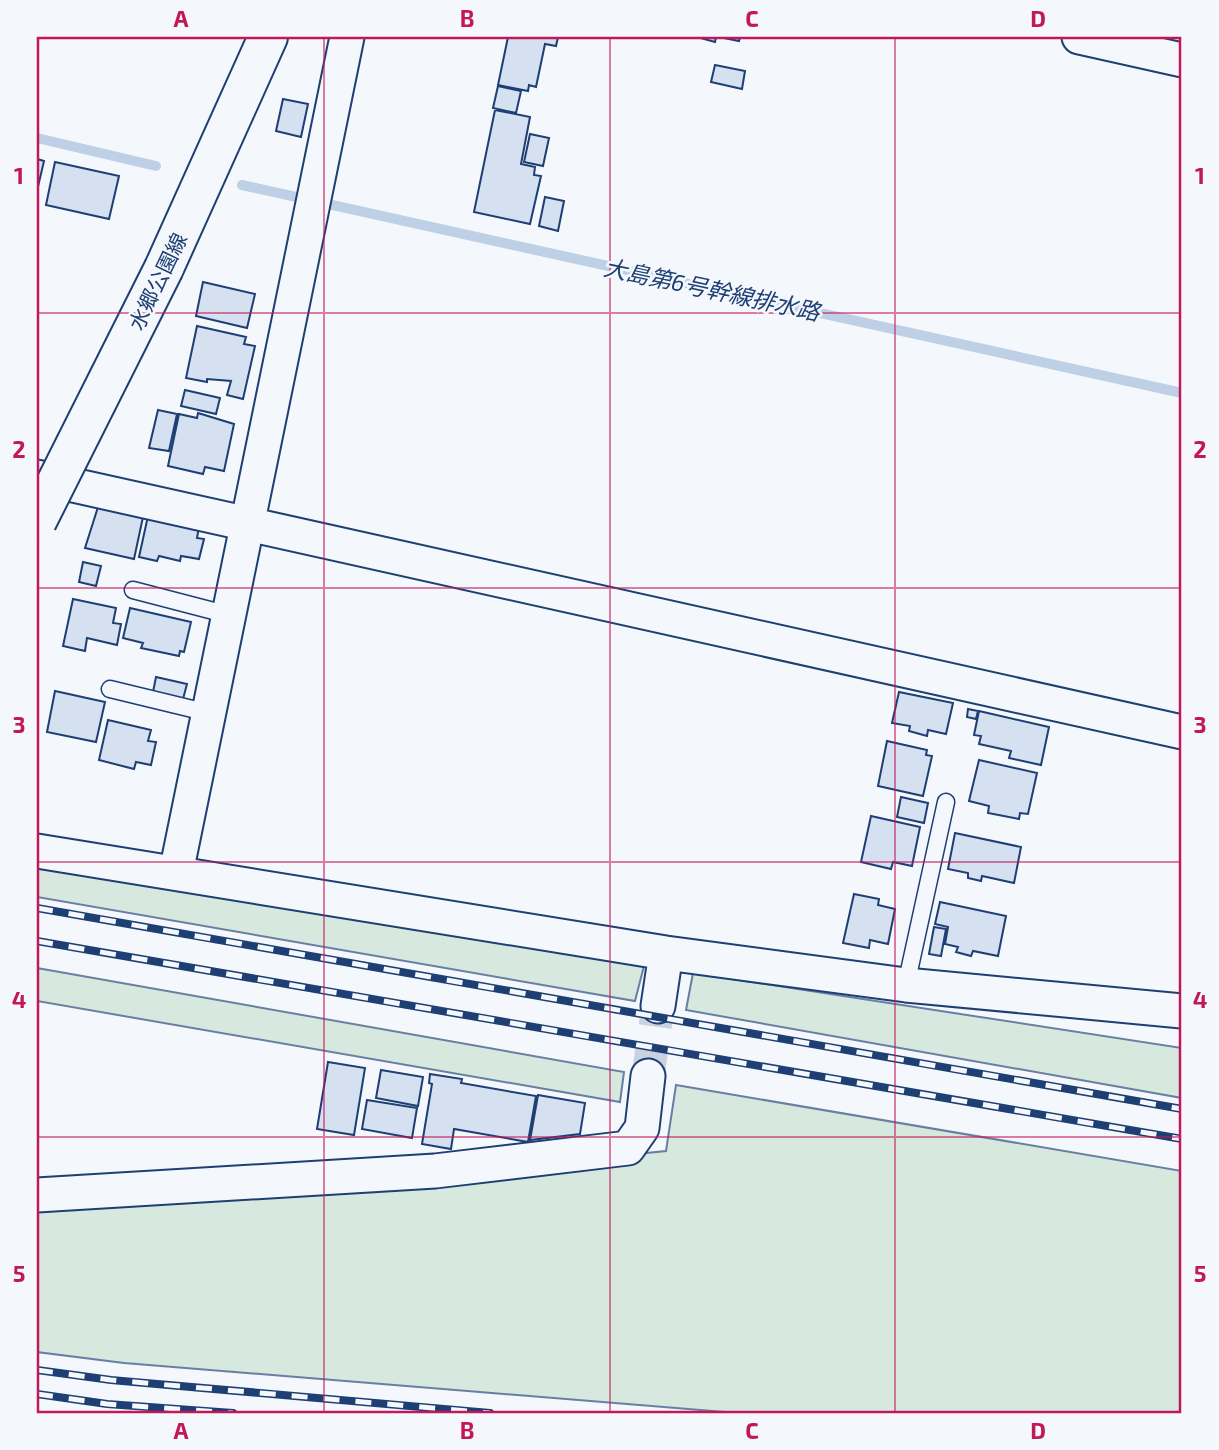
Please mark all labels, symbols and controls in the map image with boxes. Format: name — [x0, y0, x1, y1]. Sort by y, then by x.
text: A — [173, 4, 189, 32]
text: B — [460, 4, 474, 32]
text: C — [745, 4, 759, 32]
text: D — [1030, 4, 1046, 32]
text: 1 — [14, 161, 24, 189]
text: 1 — [1195, 161, 1205, 189]
street label: 水郷公園線 — [123, 228, 191, 334]
water label: 大島第6号幹線排水路 — [601, 252, 825, 326]
text: 2 — [12, 435, 26, 463]
text: 2 — [1193, 435, 1207, 463]
text: 3 — [12, 710, 26, 738]
text: 3 — [1193, 710, 1207, 738]
text: 4 — [12, 985, 26, 1013]
text: 4 — [1193, 985, 1207, 1013]
text: 5 — [13, 1259, 25, 1287]
text: 5 — [1194, 1259, 1206, 1287]
text: A — [173, 1416, 189, 1444]
text: B — [460, 1416, 474, 1444]
text: C — [745, 1416, 759, 1444]
text: D — [1030, 1416, 1046, 1444]

